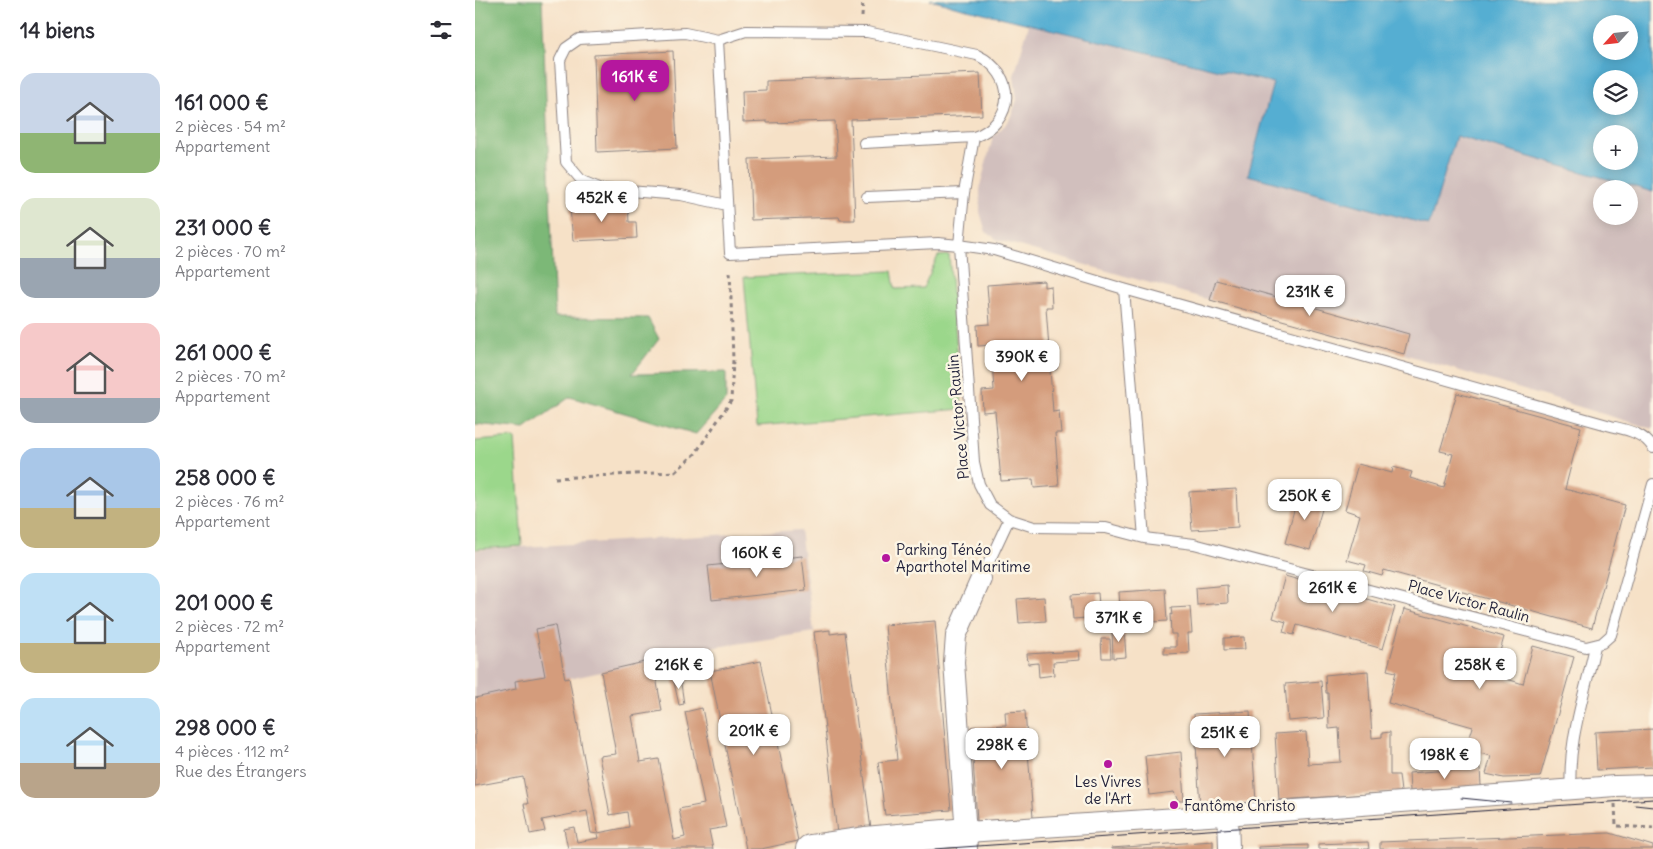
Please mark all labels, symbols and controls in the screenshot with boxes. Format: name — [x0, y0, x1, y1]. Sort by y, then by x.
north arrow — [1593, 15, 1637, 60]
map controls — [1593, 15, 1638, 225]
icon: filters — [427, 16, 455, 44]
text: 14 biens — [20, 17, 95, 44]
pin: 161K € — [594, 59, 676, 102]
text: 161K € — [612, 66, 658, 86]
button: layers — [1593, 70, 1638, 115]
text: 161 000 € — [175, 89, 269, 116]
icon: home — [60, 93, 120, 153]
text: 2 pièces · 54 m² — [175, 116, 286, 136]
button: + — [1593, 125, 1638, 170]
text: Appartement — [175, 136, 270, 156]
pin: 452K € — [561, 180, 643, 223]
button: − — [1593, 180, 1638, 225]
text: 452K € — [576, 187, 628, 207]
text: 231 000 € — [175, 214, 272, 241]
icon: home — [60, 218, 120, 278]
text: 2 pièces · 70 m² — [175, 241, 286, 261]
text: Appartement — [175, 261, 270, 281]
pin: 231K € — [1269, 274, 1351, 317]
text: 231K € — [1286, 281, 1334, 301]
text: 261 000 € — [175, 339, 272, 366]
pin: 390K € — [981, 340, 1063, 382]
icon: home — [60, 343, 120, 403]
text: 390K € — [996, 346, 1048, 366]
street label: Place Victor Raulin — [943, 353, 973, 480]
text: 2 pièces · 70 m² — [175, 366, 286, 386]
text: Appartement — [175, 386, 270, 406]
text: 258 000 € — [175, 464, 276, 491]
icon: home — [60, 468, 120, 528]
pin: 250K € — [1264, 478, 1346, 521]
text: 250K € — [1279, 485, 1331, 505]
text: 2 pièces · 76 m² — [175, 491, 285, 511]
text: Appartement — [175, 511, 270, 531]
pin: 160K € — [716, 536, 798, 578]
place label: Parking Ténéo Aparthotel Maritime — [896, 540, 1031, 576]
text: 160K € — [732, 542, 782, 562]
marker: Parking Ténéo Aparthotel Maritime — [880, 552, 892, 564]
pin: 261K € — [1292, 570, 1374, 613]
street label: Place Victor Raulin — [1406, 576, 1532, 627]
text: 261K € — [1309, 577, 1357, 597]
text: 201 000 € — [175, 589, 274, 616]
icon: home — [60, 593, 120, 653]
pin: 371K € — [1078, 600, 1160, 643]
text: 371K € — [1095, 607, 1143, 627]
text: 2 pièces · 72 m² — [175, 616, 284, 636]
text: Appartement — [175, 636, 270, 656]
pin: 216K € — [638, 648, 720, 690]
pin: 258K € — [1439, 648, 1521, 690]
text: 216K € — [655, 654, 703, 674]
text: 258K € — [1454, 654, 1506, 674]
text: 298 000 € — [175, 714, 276, 741]
pin: 201K € — [713, 714, 795, 756]
pin: 251K € — [1184, 716, 1266, 758]
icon: home — [60, 718, 120, 778]
text: 201K € — [729, 720, 779, 740]
text: 251K € — [1201, 722, 1249, 742]
pin: 298K € — [961, 728, 1043, 770]
text: 298K € — [976, 734, 1028, 754]
pin: 198K € — [1404, 738, 1486, 780]
text: 4 pièces · 112 m² — [175, 741, 290, 761]
text: 198K € — [1421, 744, 1469, 764]
marker: Les Vivres de l'Art — [1102, 758, 1114, 770]
text: Rue des Étrangers — [175, 761, 307, 781]
place label: Les Vivres de l'Art — [1075, 772, 1142, 808]
place label: Fantôme Christo — [1184, 796, 1296, 815]
marker: Fantôme Christo — [1168, 799, 1180, 811]

